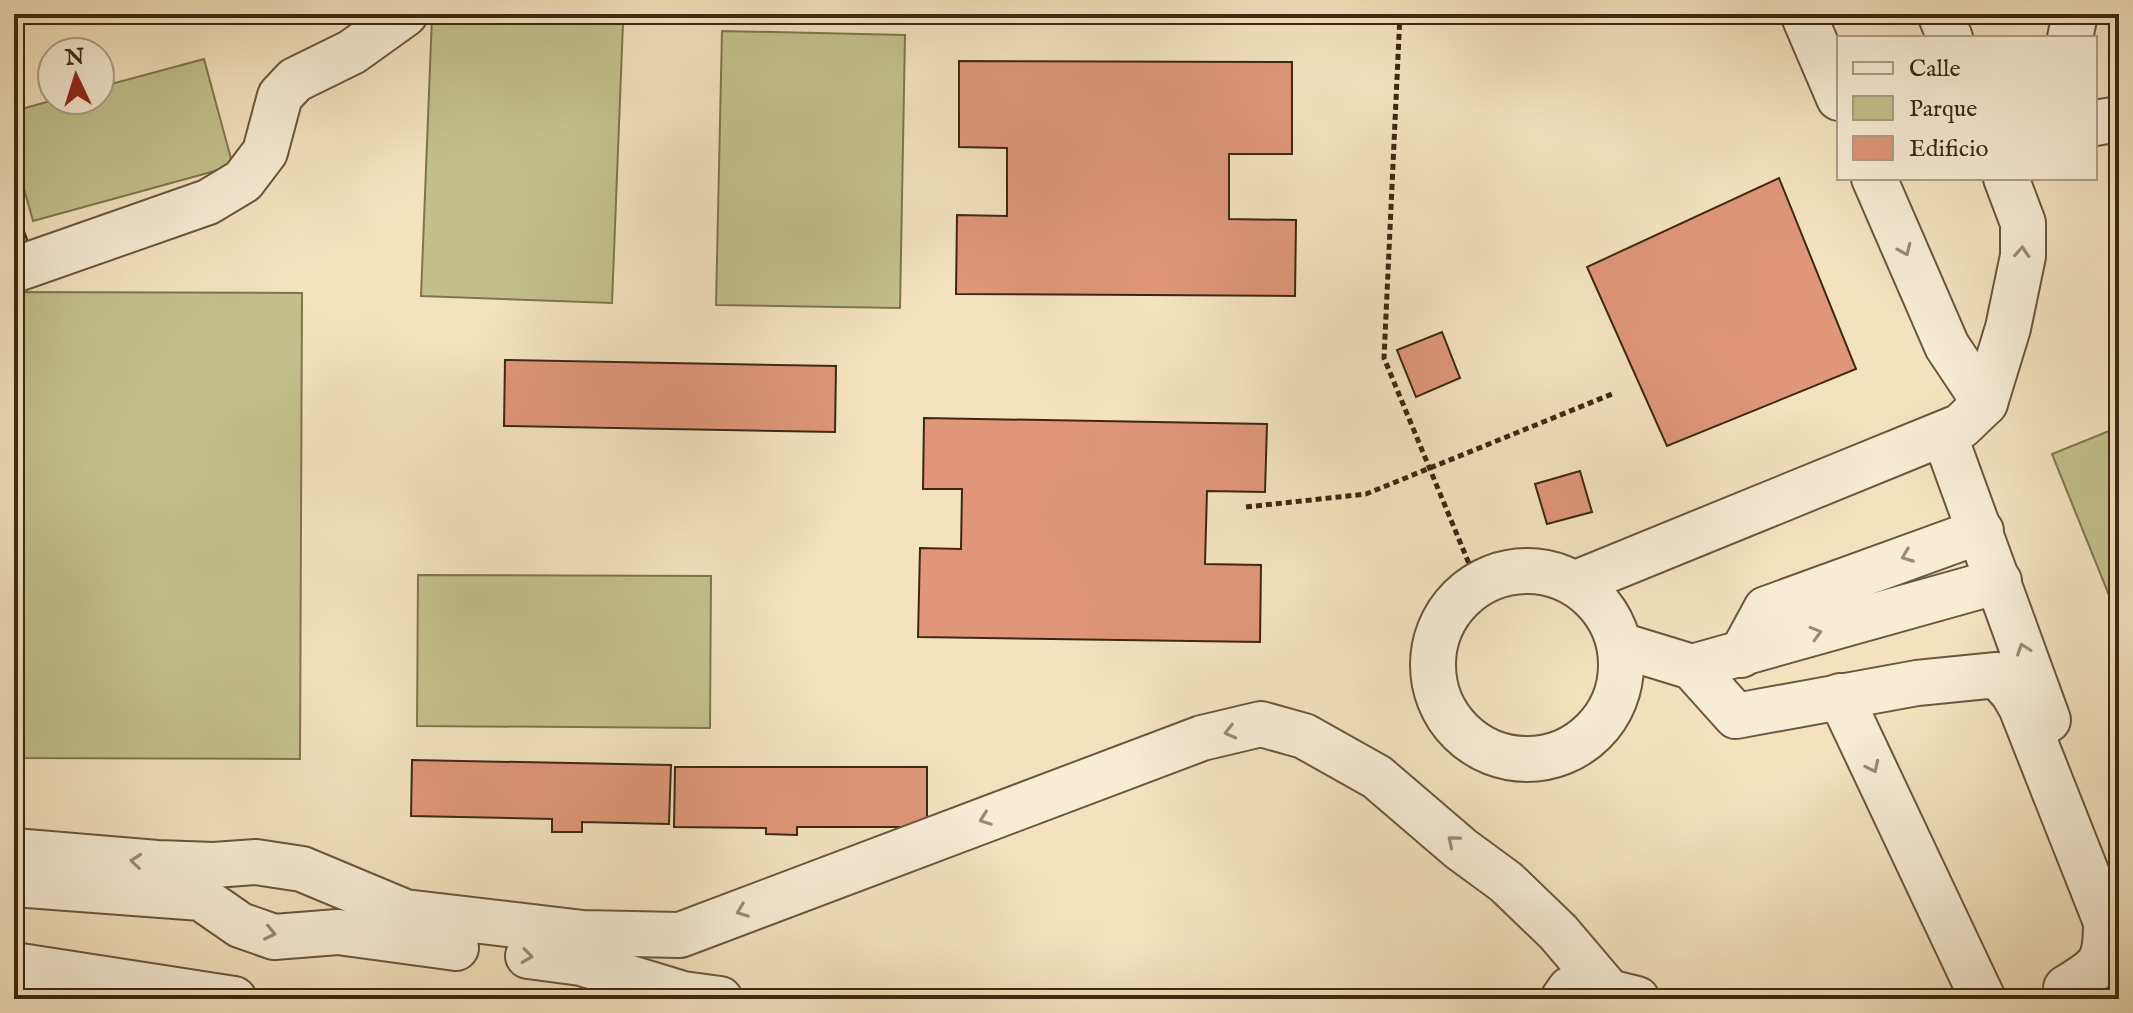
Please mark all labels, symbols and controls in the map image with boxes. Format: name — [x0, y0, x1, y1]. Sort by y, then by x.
north arrow — [36, 36, 116, 116]
legend — [1837, 36, 2097, 180]
text: N — [63, 43, 85, 73]
text: Calle — [1909, 54, 1961, 85]
text: Parque — [1909, 94, 1977, 125]
text: Edificio — [1909, 134, 1988, 165]
one-way arrow — [1895, 241, 1911, 256]
one-way arrow — [2013, 245, 2030, 258]
one-way arrow — [1901, 547, 1915, 563]
one-way arrow — [1808, 626, 1822, 642]
one-way arrow — [2016, 643, 2033, 657]
one-way arrow — [1223, 722, 1237, 739]
one-way arrow — [1863, 758, 1879, 773]
one-way arrow — [979, 809, 993, 826]
one-way arrow — [1448, 836, 1462, 851]
one-way arrow — [129, 853, 142, 870]
one-way arrow — [736, 901, 750, 918]
one-way arrow — [262, 924, 276, 941]
one-way arrow — [521, 948, 534, 965]

